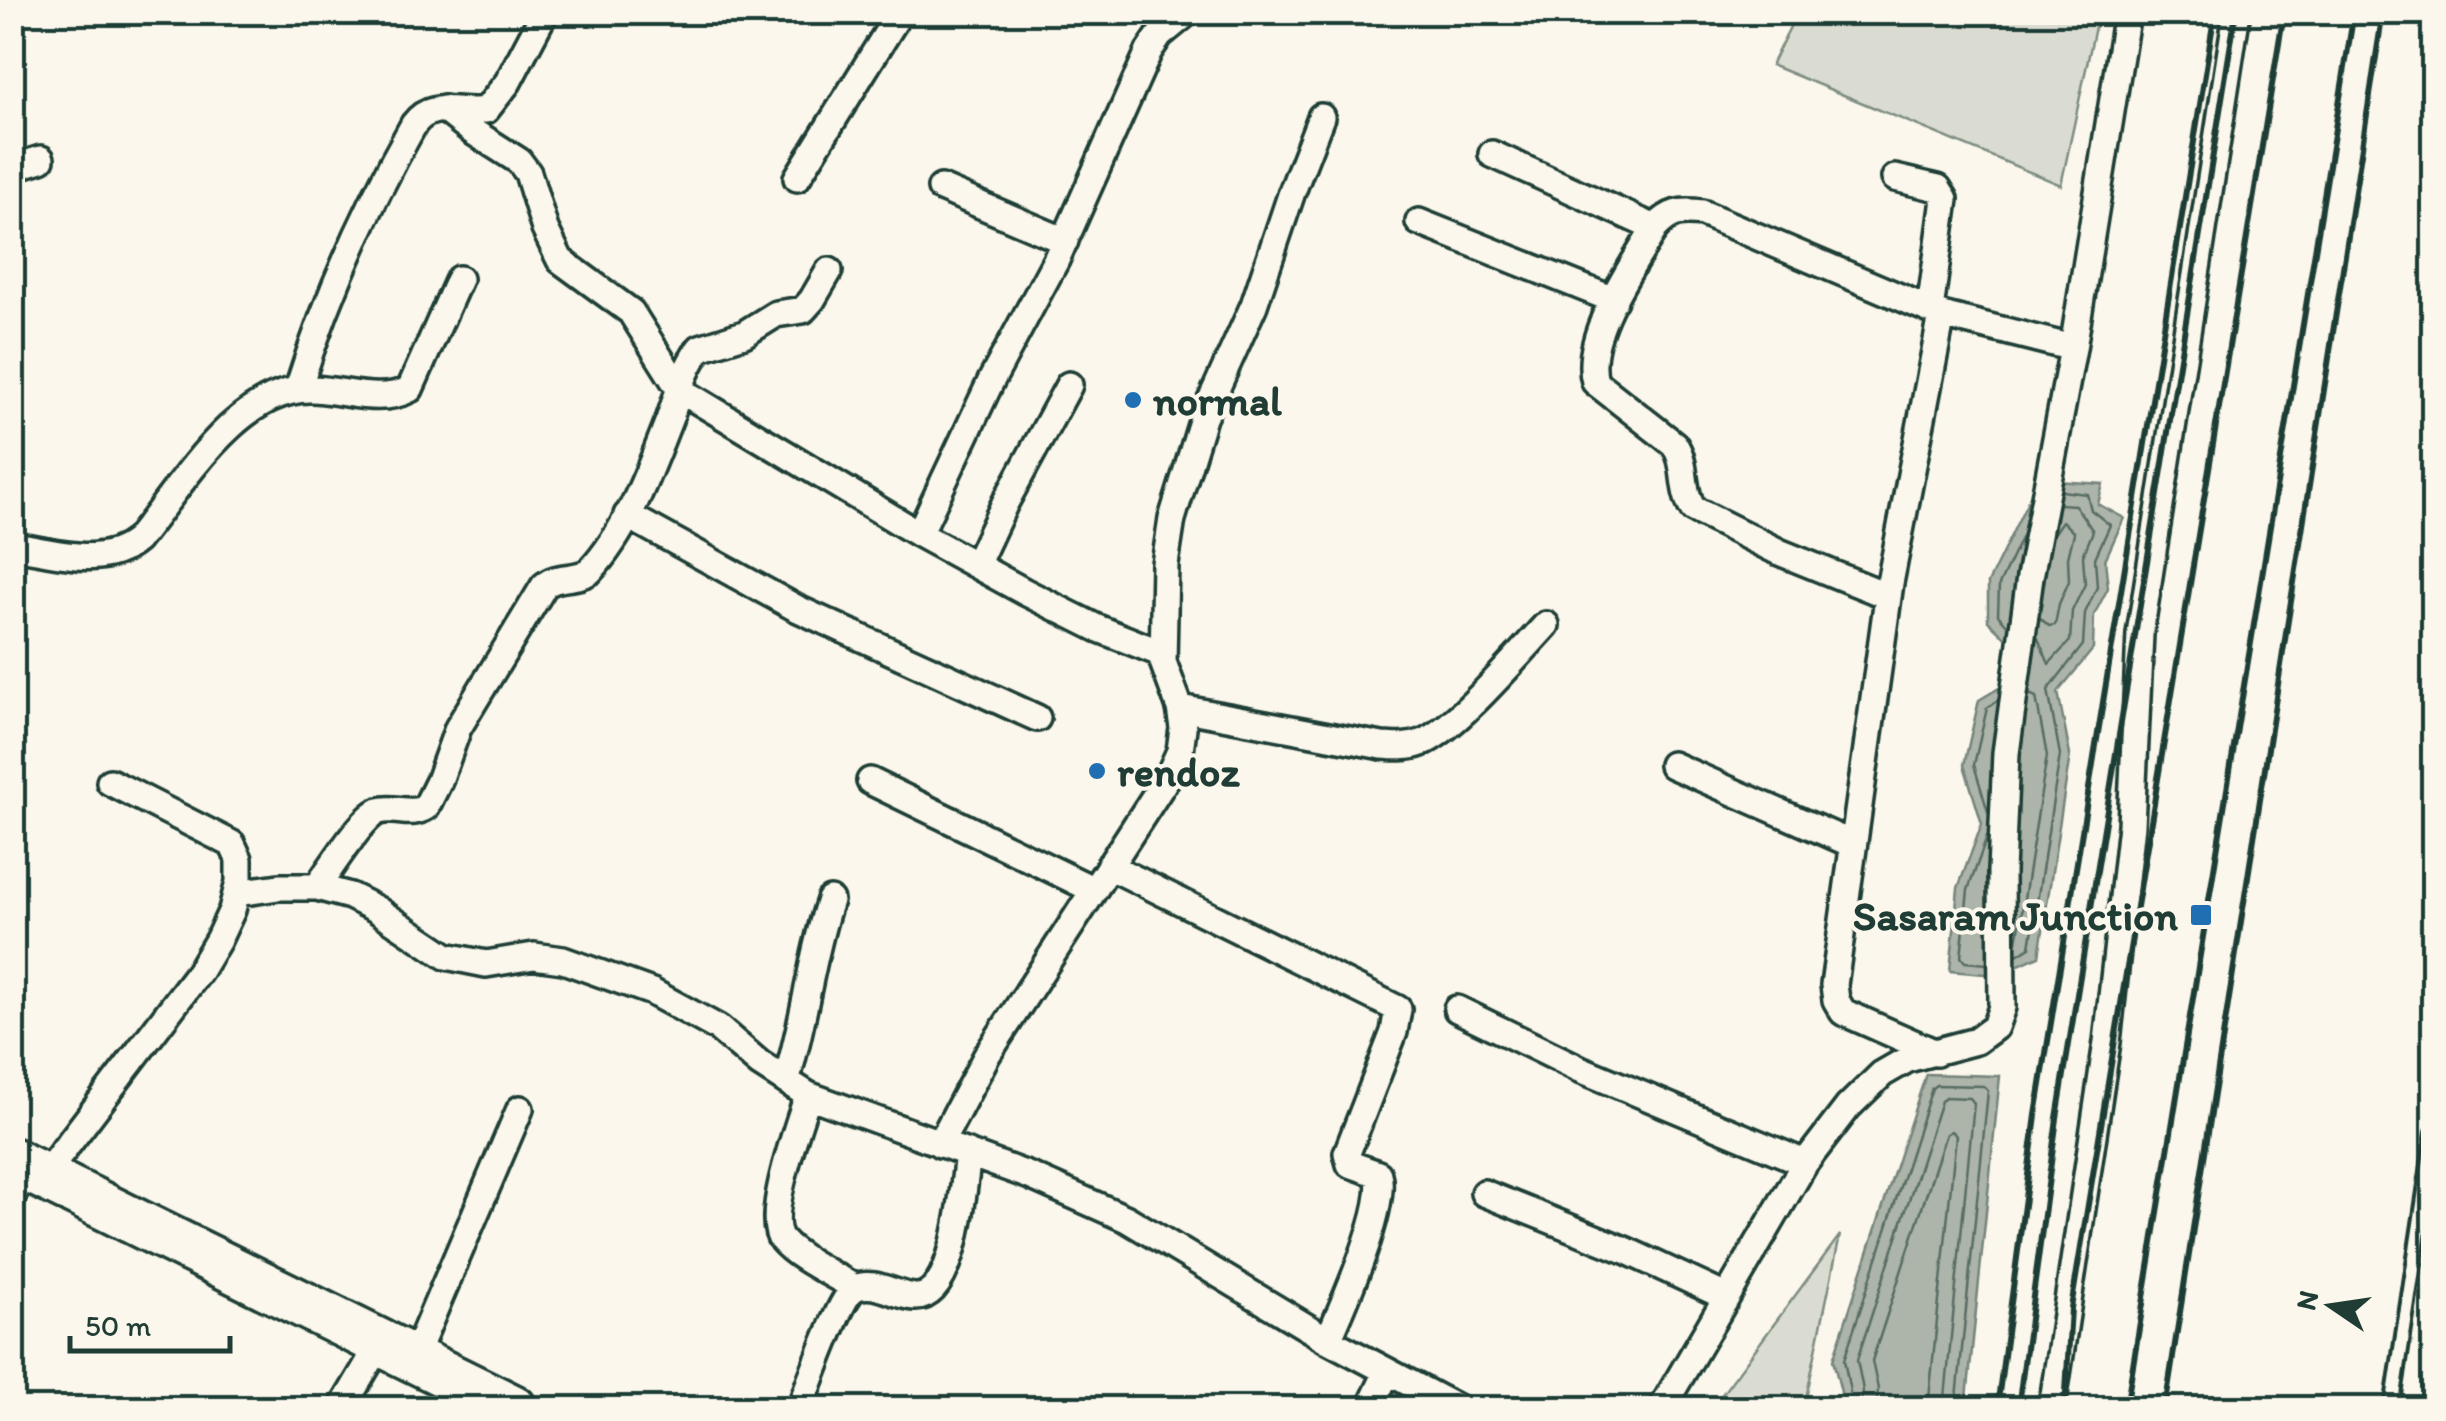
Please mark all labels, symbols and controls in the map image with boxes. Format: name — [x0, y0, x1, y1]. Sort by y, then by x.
place label: normal — [1153, 375, 1282, 426]
marker: normal — [1122, 389, 1144, 411]
place label: rendoz — [1117, 746, 1240, 797]
marker: rendoz — [1086, 760, 1108, 782]
place label: Sasaram Junction — [1853, 890, 2178, 941]
marker: Sasaram Junction — [2188, 902, 2214, 928]
north arrow — [2281, 1256, 2381, 1356]
text: N — [2288, 1287, 2325, 1313]
scale bar — [70, 1291, 230, 1353]
text: 50 m — [85, 1307, 151, 1344]

